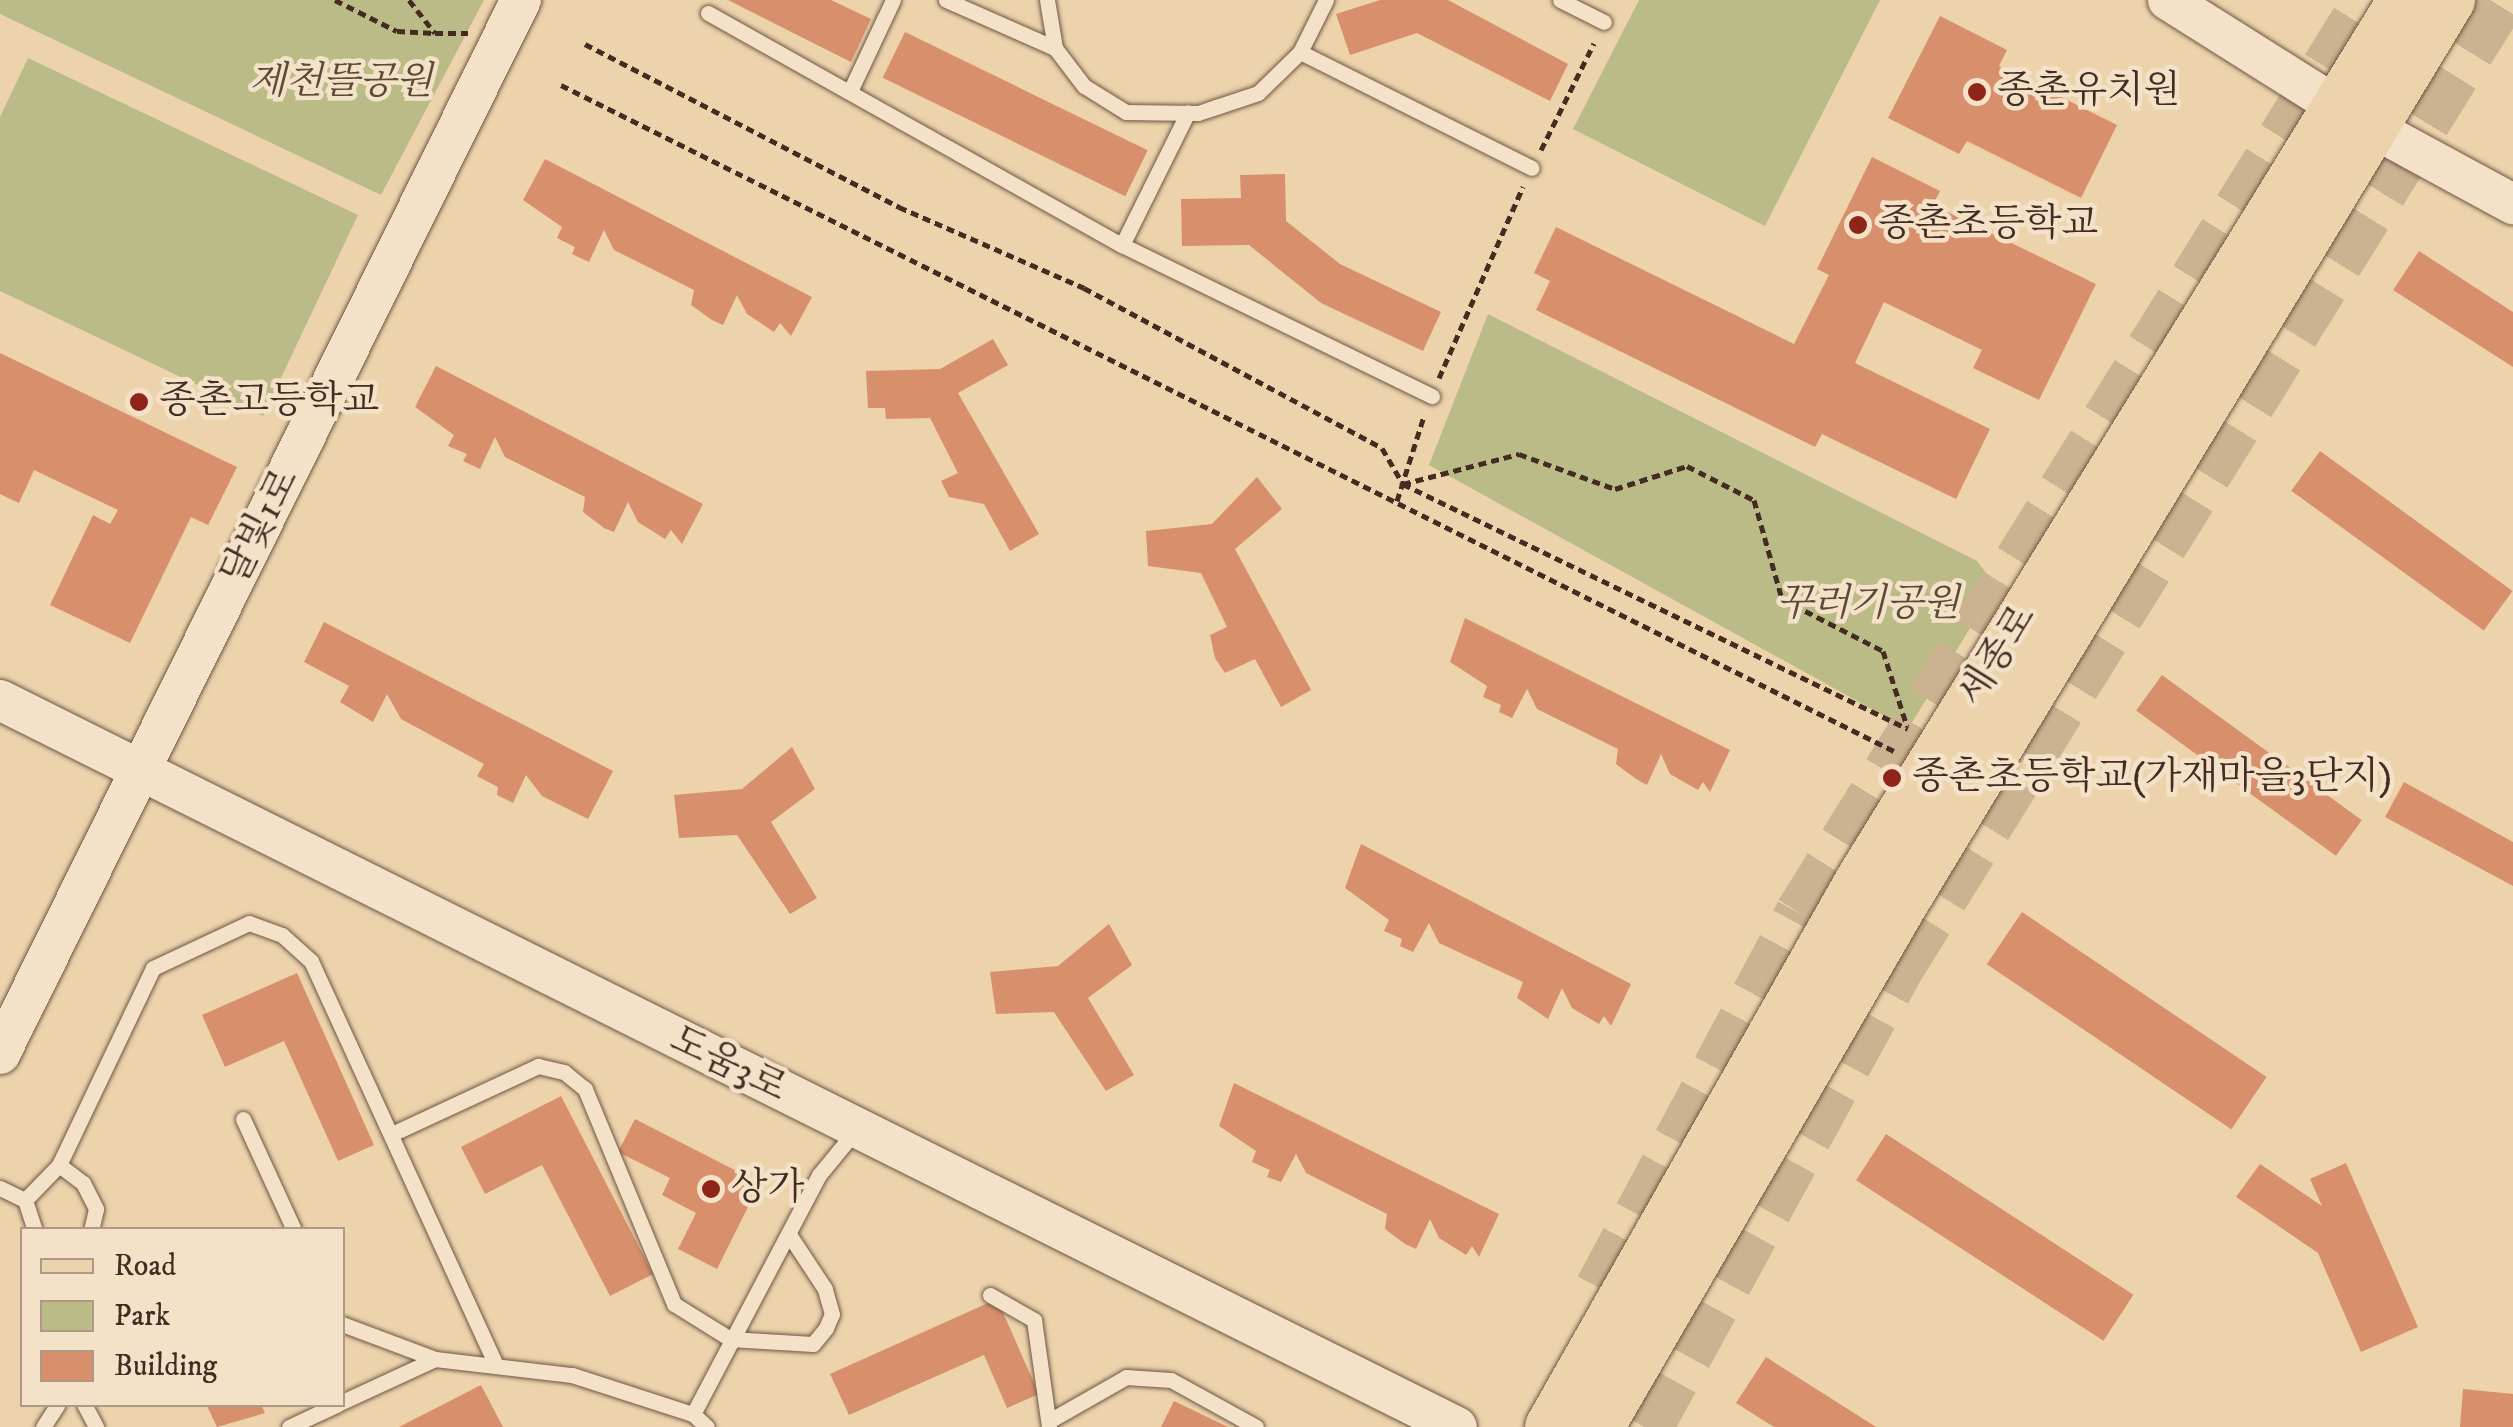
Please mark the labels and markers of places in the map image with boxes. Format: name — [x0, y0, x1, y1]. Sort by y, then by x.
place label: 종촌유치원 — [1997, 69, 2181, 115]
marker: 종촌유치원 — [1966, 81, 1988, 103]
place label: 종촌초등학교 — [1878, 202, 2098, 248]
marker: 종촌초등학교 — [1847, 214, 1869, 236]
place label: 종촌고등학교 — [159, 379, 379, 425]
marker: 종촌고등학교 — [128, 391, 150, 413]
place label: 종촌초등학교(가재마을3단지) — [1912, 755, 2392, 801]
marker: 종촌초등학교(가재마을3단지) — [1881, 767, 1903, 789]
place label: 상가 — [731, 1166, 804, 1212]
marker: 상가 — [700, 1178, 722, 1200]

